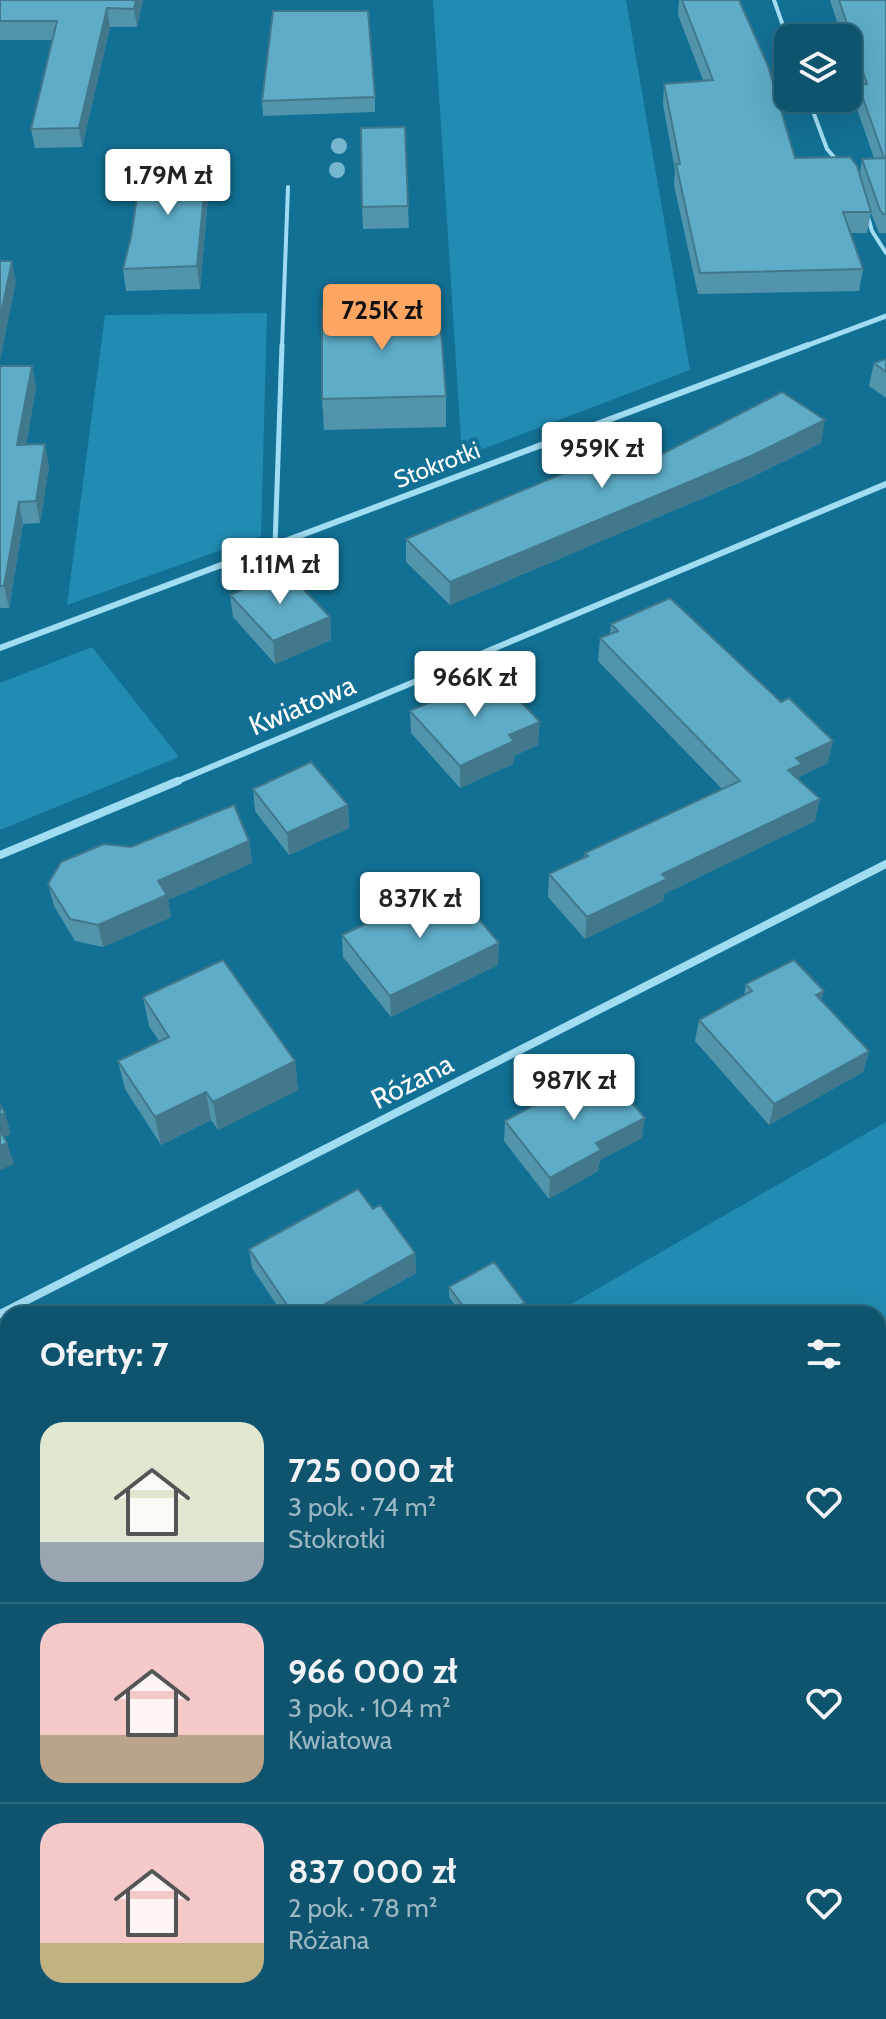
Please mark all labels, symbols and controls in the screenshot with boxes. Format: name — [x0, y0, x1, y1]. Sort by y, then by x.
map controls — [774, 24, 862, 112]
button: layers — [774, 24, 862, 112]
pin: 1.79M zł — [85, 149, 251, 217]
text: 1.79M zł — [123, 159, 213, 191]
pin: 725K zł — [308, 284, 456, 352]
text: 725K zł — [341, 294, 423, 326]
pin: 959K zł — [528, 422, 676, 490]
text: 959K zł — [560, 432, 644, 464]
street label: Stokrotki — [390, 435, 484, 494]
pin: 1.11M zł — [197, 538, 363, 606]
text: 1.11M zł — [240, 548, 320, 580]
pin: 966K zł — [401, 651, 549, 719]
text: 966K zł — [433, 661, 517, 693]
street label: Kwiatowa — [244, 667, 361, 743]
pin: 837K zł — [346, 872, 494, 940]
text: 837K zł — [378, 882, 462, 914]
street label: Różana — [365, 1046, 459, 1116]
pin: 987K zł — [500, 1054, 648, 1122]
text: 987K zł — [532, 1064, 616, 1096]
icon: filters — [802, 1332, 846, 1376]
text: Oferty: 7 — [40, 1333, 168, 1375]
text: 725 000 zł — [288, 1449, 454, 1491]
icon: home — [104, 1454, 200, 1550]
icon: heart — [802, 1480, 846, 1524]
text: 3 pok. · 74 m² — [288, 1491, 436, 1523]
text: Stokrotki — [288, 1523, 385, 1555]
text: 966 000 zł — [288, 1650, 457, 1692]
icon: home — [104, 1655, 200, 1751]
icon: heart — [802, 1681, 846, 1725]
text: 3 pok. · 104 m² — [288, 1692, 451, 1724]
text: Kwiatowa — [288, 1724, 392, 1756]
text: 837 000 zł — [288, 1850, 456, 1892]
icon: home — [104, 1855, 200, 1951]
icon: heart — [802, 1881, 846, 1925]
text: 2 pok. · 78 m² — [288, 1892, 437, 1924]
text: Różana — [288, 1924, 369, 1956]

